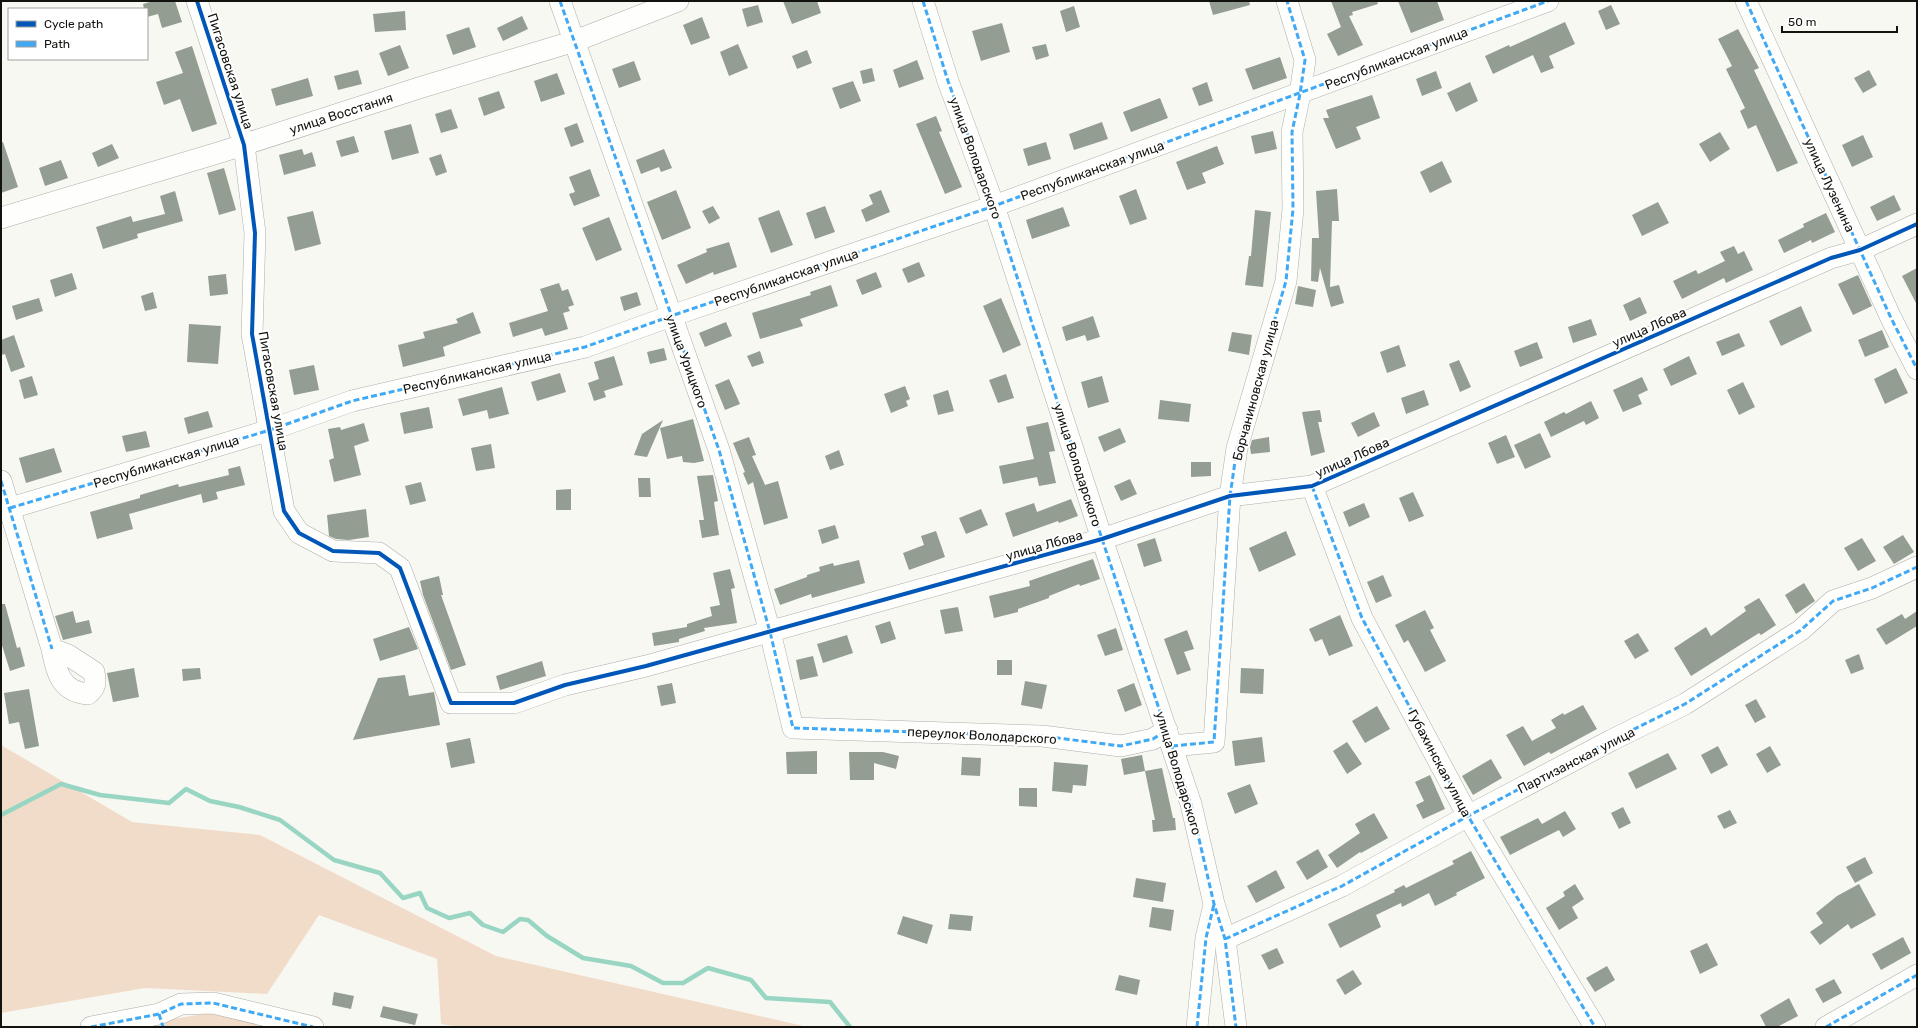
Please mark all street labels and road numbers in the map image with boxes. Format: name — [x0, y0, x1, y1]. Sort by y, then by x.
street label: Пигасовская улица — [205, 11, 256, 131]
street label: Республиканская улица — [1323, 24, 1470, 93]
street label: улица Восстания — [288, 90, 395, 137]
street label: улица Володарского — [947, 95, 1005, 221]
street label: улица Лузенина — [1801, 136, 1858, 234]
street label: Республиканская улица — [1018, 137, 1166, 203]
street label: Республиканская улица — [712, 246, 860, 309]
street label: улица Лбова — [1610, 304, 1688, 350]
street label: улица Урицкого — [663, 312, 710, 410]
street label: Борчаниновская улица — [1229, 318, 1282, 462]
street label: Пигасовская улица — [256, 330, 291, 452]
street label: Республиканская улица — [402, 348, 553, 397]
street label: улица Володарского — [1051, 402, 1105, 529]
street label: Республиканская улица — [91, 432, 241, 491]
street label: улица Лбова — [1313, 434, 1391, 480]
street label: улица Лбова — [1004, 527, 1084, 564]
street label: Губахинская улица — [1405, 707, 1474, 819]
street label: улица Володарского — [1153, 709, 1204, 837]
street label: переулок Володарского — [907, 724, 1057, 747]
street label: Партизанская улица — [1515, 724, 1637, 797]

